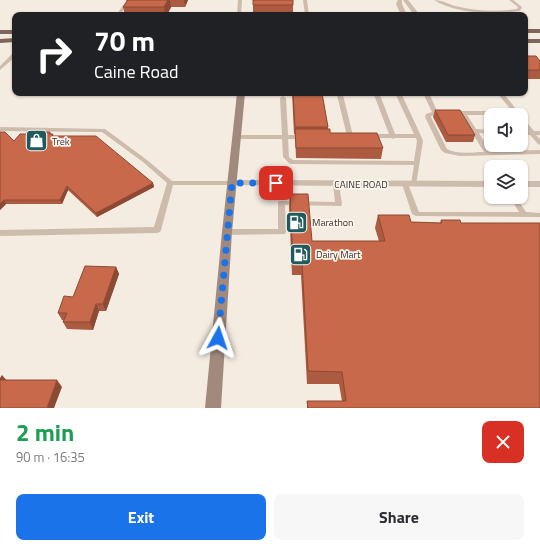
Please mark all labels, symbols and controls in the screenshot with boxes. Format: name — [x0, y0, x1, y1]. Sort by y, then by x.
text: 70 m — [94, 19, 155, 62]
icon: right — [28, 28, 80, 80]
text: Caine Road — [94, 58, 178, 85]
map controls — [484, 108, 528, 204]
button: sound — [484, 108, 528, 152]
shop icon: Trek — [24, 128, 50, 154]
place label: Trek — [52, 134, 70, 149]
button: layers — [484, 160, 528, 204]
pin — [259, 166, 293, 200]
icon: arrive — [265, 172, 287, 194]
street label: CAINE ROAD — [334, 177, 388, 192]
fuel station icon: Marathon — [284, 209, 310, 235]
place label: Marathon — [312, 215, 353, 230]
fuel station icon: Dairy Mart — [288, 241, 314, 267]
place label: Dairy Mart — [316, 247, 361, 262]
position arrow — [197, 317, 239, 359]
text: 2 min — [16, 414, 74, 450]
button: close — [482, 421, 524, 463]
text: 90 m · 16:35 — [16, 447, 85, 467]
button: Exit — [16, 494, 266, 540]
button: Share — [274, 494, 524, 540]

